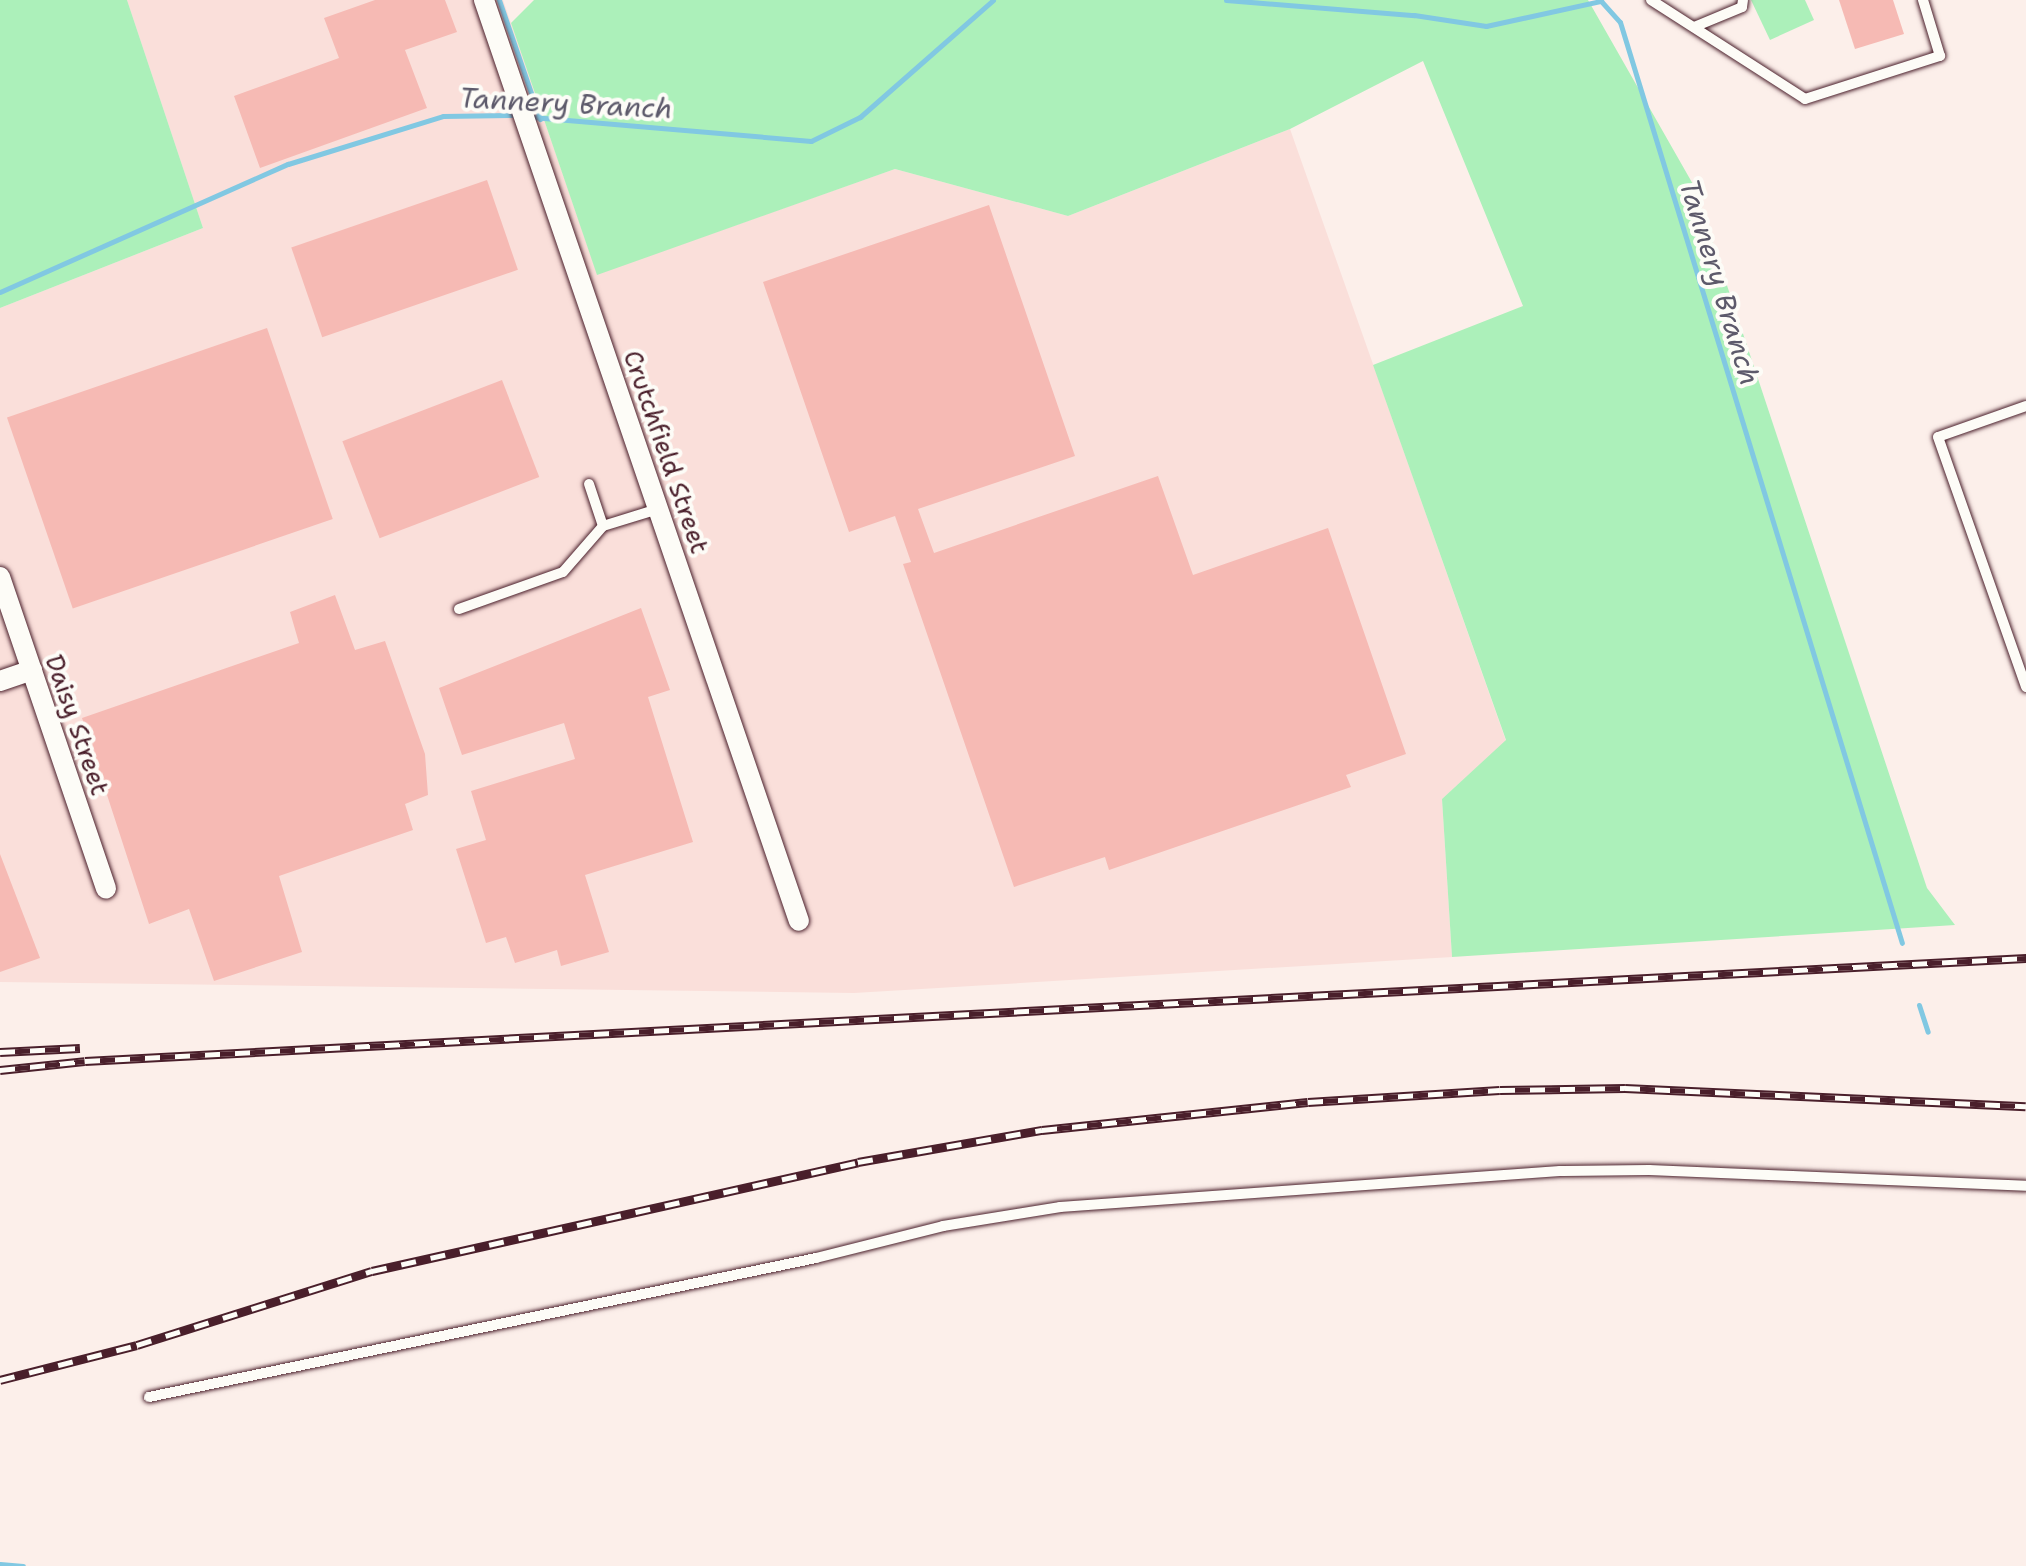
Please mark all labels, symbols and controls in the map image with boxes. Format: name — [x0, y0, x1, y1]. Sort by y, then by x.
water label: Tannery Branch — [458, 81, 674, 125]
water label: Tannery Branch — [1673, 175, 1767, 389]
street label: Crutchfield Street — [617, 347, 715, 557]
street label: Daisy Street — [39, 651, 115, 799]

